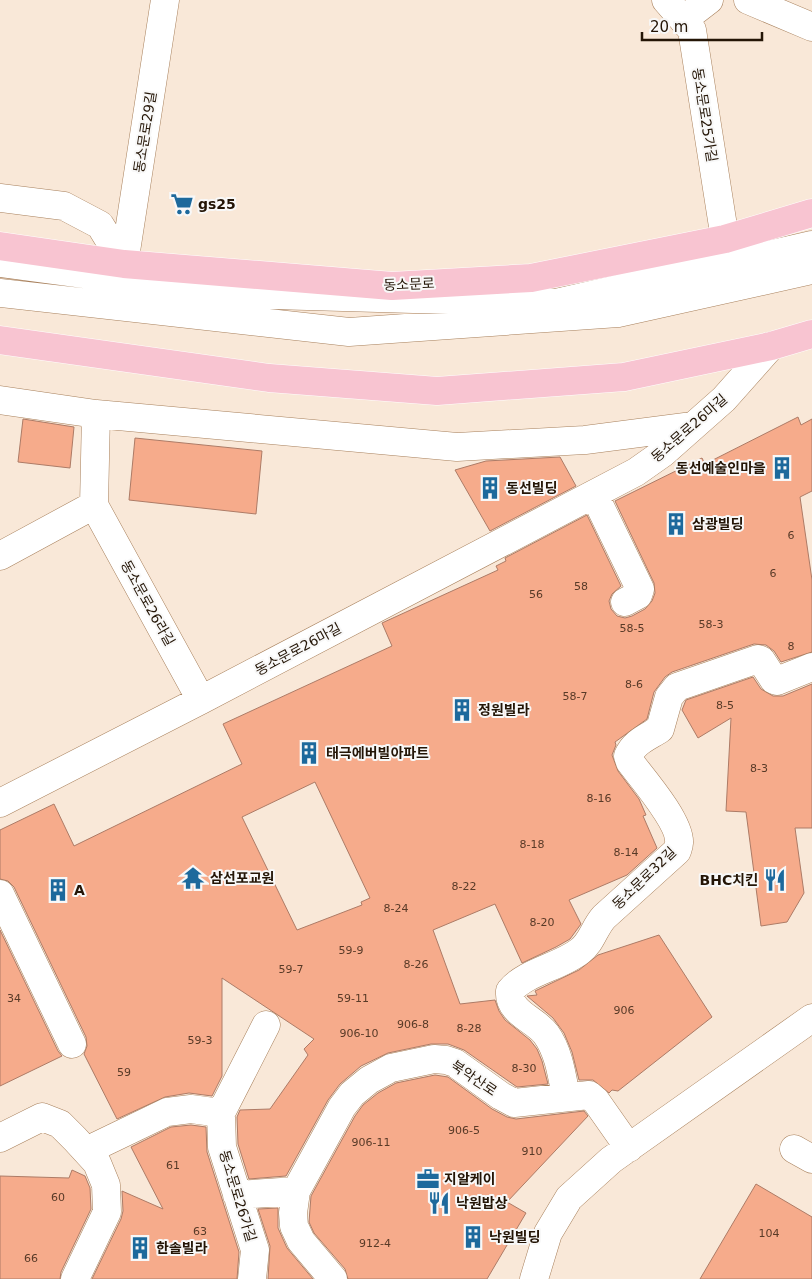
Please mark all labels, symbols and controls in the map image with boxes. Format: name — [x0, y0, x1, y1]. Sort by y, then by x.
scale bar — [642, 10, 762, 42]
text: 20 m — [650, 18, 688, 36]
street label: 동소문로25가길 — [690, 67, 720, 163]
street label: 동소문로29길 — [131, 90, 159, 174]
supermarket icon: gs25 — [169, 191, 195, 217]
place label: gs25 — [198, 196, 236, 212]
street label: 동소문로 — [383, 275, 435, 293]
street label: 동소문로26마길 — [648, 391, 730, 465]
building icon: 동선예술인마을 — [769, 455, 795, 481]
place label: 동선예술인마을 — [676, 460, 766, 476]
building icon: 동선빌딩 — [477, 475, 503, 501]
place label: 동선빌딩 — [506, 480, 558, 496]
building icon: 삼광빌딩 — [663, 511, 689, 537]
place label: 삼광빌딩 — [692, 516, 744, 532]
house number: 6 — [788, 529, 795, 542]
street label: 동소문로26라길 — [118, 558, 178, 648]
house number: 6 — [770, 567, 777, 580]
house number: 58 — [574, 580, 588, 593]
house number: 56 — [529, 588, 543, 601]
house number: 58-3 — [699, 618, 723, 631]
street label: 동소문로26마길 — [252, 620, 344, 678]
house number: 58-5 — [620, 622, 644, 635]
house number: 8 — [788, 640, 795, 653]
house number: 8-6 — [625, 678, 643, 691]
house number: 58-7 — [563, 690, 587, 703]
building icon: 정원빌라 — [449, 697, 475, 723]
house number: 8-5 — [716, 699, 734, 712]
place label: 정원빌라 — [478, 702, 530, 718]
building icon: 태극에버빌아파트 — [296, 740, 322, 766]
place label: 태극에버빌아파트 — [326, 745, 429, 761]
house number: 8-3 — [750, 762, 768, 775]
house number: 8-16 — [587, 792, 611, 805]
house number: 8-18 — [520, 838, 544, 851]
street label: 동소문로32길 — [609, 844, 679, 912]
house number: 8-14 — [614, 846, 638, 859]
temple icon: 삼선포교원 — [180, 865, 206, 891]
restaurant icon: BHC치킨 — [762, 867, 788, 893]
place label: 삼선포교원 — [210, 870, 274, 886]
place label: BHC치킨 — [700, 872, 758, 888]
building icon: A — [45, 877, 71, 903]
house number: 8-22 — [452, 880, 476, 893]
place label: A — [74, 882, 85, 898]
house number: 8-24 — [384, 902, 408, 915]
house number: 8-20 — [530, 916, 554, 929]
house number: 59-9 — [339, 944, 363, 957]
house number: 8-26 — [404, 958, 428, 971]
house number: 59-7 — [279, 963, 303, 976]
house number: 34 — [7, 992, 21, 1005]
house number: 59-11 — [337, 992, 369, 1005]
house number: 906 — [614, 1004, 635, 1017]
house number: 906-8 — [397, 1018, 429, 1031]
house number: 8-28 — [457, 1022, 481, 1035]
house number: 906-10 — [340, 1027, 378, 1040]
house number: 59-3 — [188, 1034, 212, 1047]
street label: 북악산로 — [448, 1057, 500, 1099]
house number: 8-30 — [512, 1062, 536, 1075]
house number: 59 — [117, 1066, 131, 1079]
house number: 906-5 — [448, 1124, 480, 1137]
house number: 906-11 — [352, 1136, 390, 1149]
house number: 910 — [522, 1145, 543, 1158]
street label: 동소문로26가길 — [216, 1148, 260, 1244]
house number: 61 — [166, 1159, 180, 1172]
office icon: 지알케이 — [415, 1166, 441, 1192]
place label: 지알케이 — [444, 1171, 496, 1187]
restaurant icon: 낙원밥상 — [426, 1190, 452, 1216]
house number: 60 — [51, 1191, 65, 1204]
place label: 낙원밥상 — [456, 1195, 508, 1211]
building icon: 낙원빌딩 — [460, 1224, 486, 1250]
house number: 63 — [193, 1225, 207, 1238]
house number: 104 — [759, 1227, 780, 1240]
place label: 낙원빌딩 — [489, 1229, 541, 1245]
building icon: 한솔빌라 — [127, 1235, 153, 1261]
house number: 912-4 — [359, 1237, 391, 1250]
place label: 한솔빌라 — [156, 1240, 208, 1256]
house number: 66 — [24, 1252, 38, 1265]

